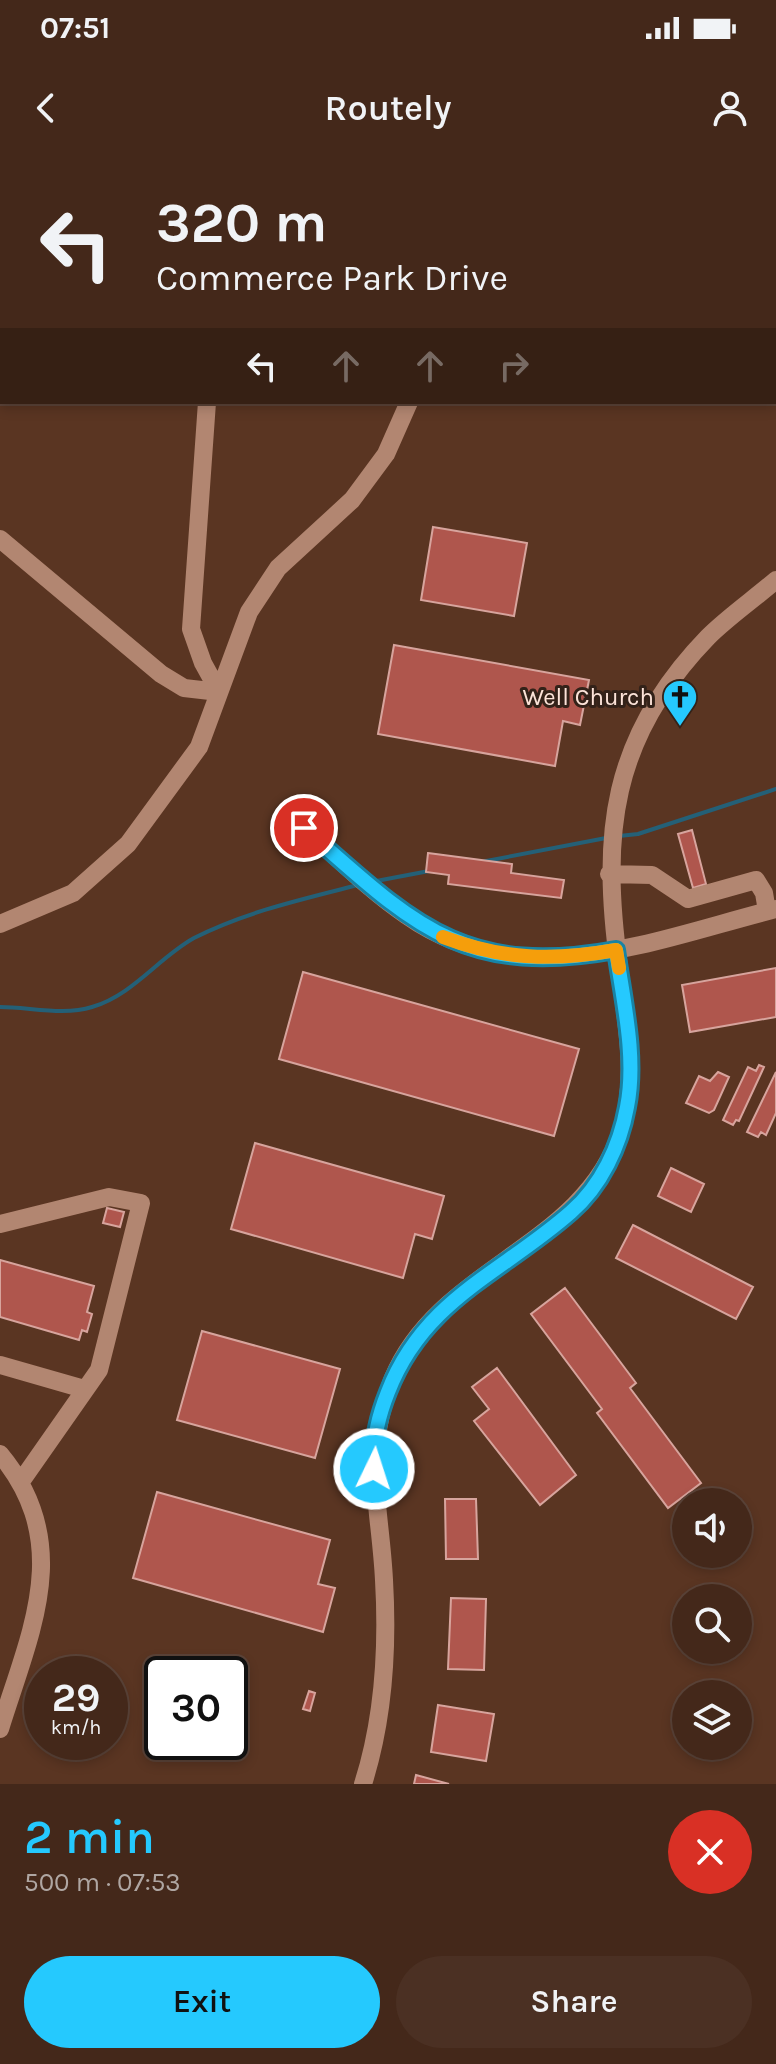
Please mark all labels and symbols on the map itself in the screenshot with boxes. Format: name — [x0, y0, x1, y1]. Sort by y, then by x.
church icon: Well Church — [661, 678, 699, 728]
place label: Well Church — [523, 683, 654, 711]
pin — [270, 794, 338, 862]
position arrow — [332, 1427, 416, 1511]
speed limit sign: 30 — [144, 1656, 248, 1760]

